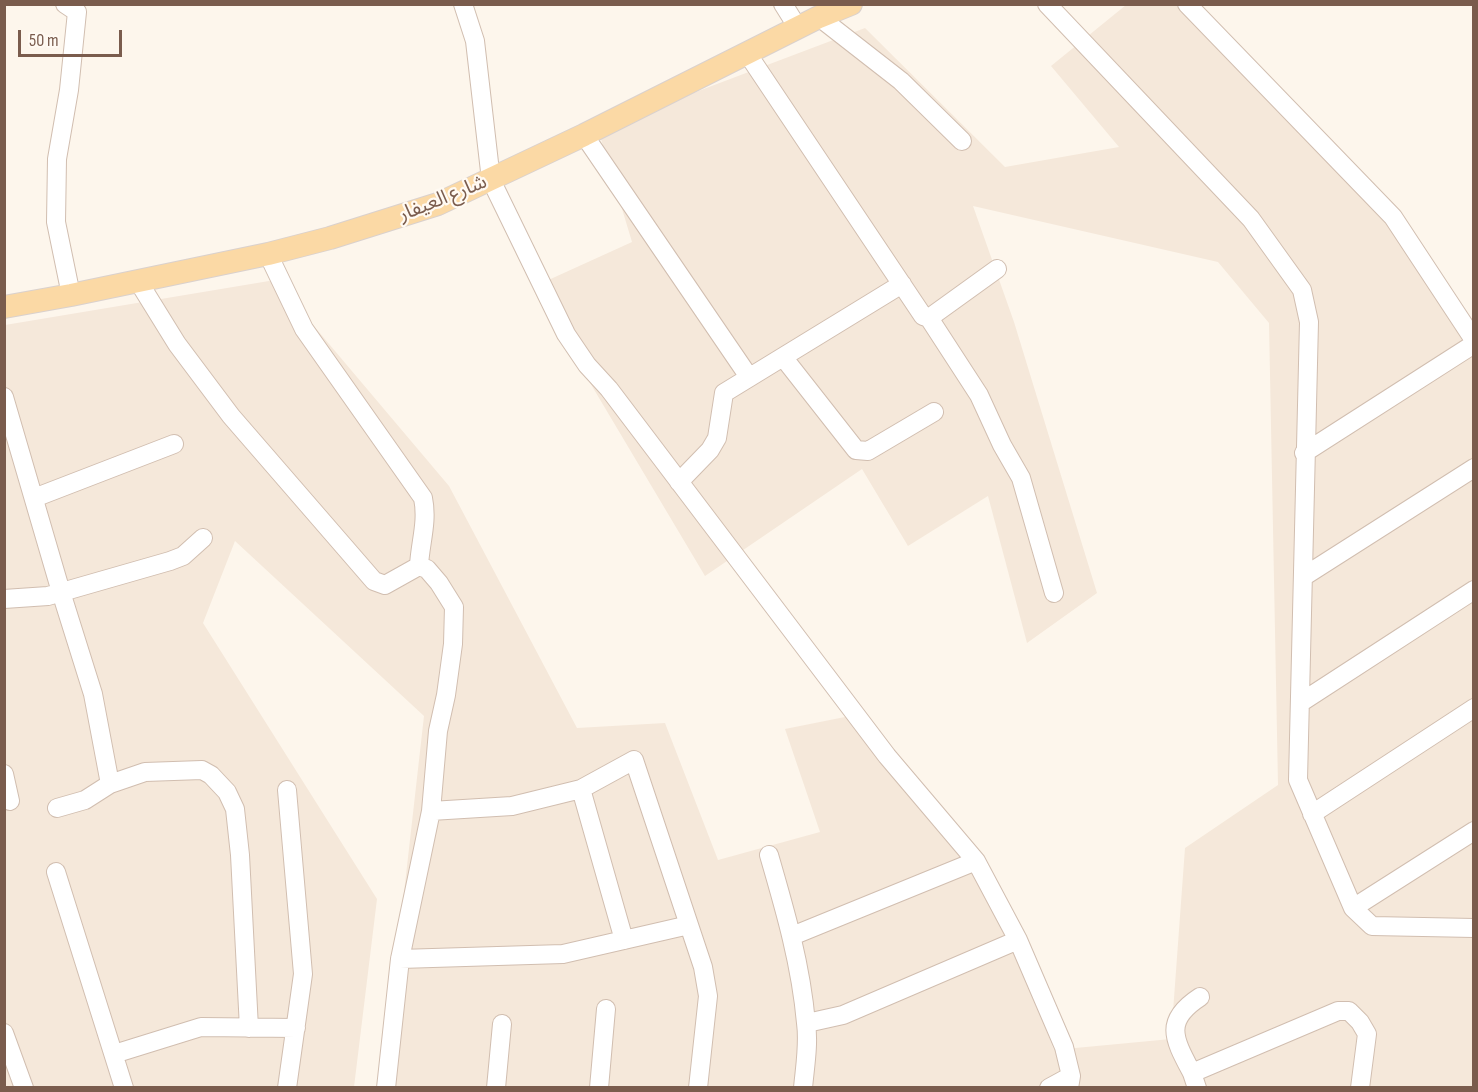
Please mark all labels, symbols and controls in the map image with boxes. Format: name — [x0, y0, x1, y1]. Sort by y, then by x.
scale bar — [21, 18, 124, 56]
text: 50 m — [29, 30, 59, 51]
street label: شارع العيفار — [395, 170, 491, 228]

